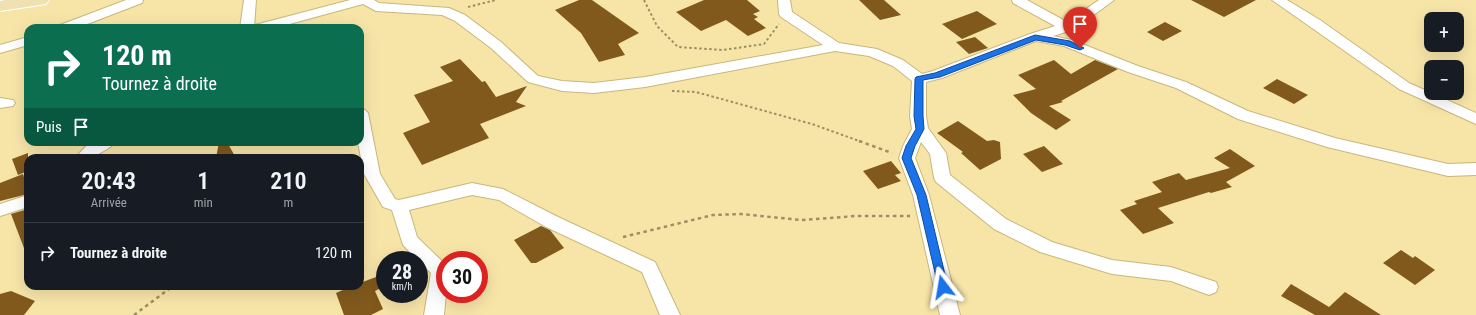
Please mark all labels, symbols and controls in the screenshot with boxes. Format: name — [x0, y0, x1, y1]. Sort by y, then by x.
pin — [1063, 7.0, 1097, 48]
map controls — [1424, 12, 1464, 100]
button: + — [1424, 12, 1464, 52]
icon: arrive — [1069, 13, 1091, 35]
text: 120 m — [102, 39, 172, 72]
icon: right — [36, 40, 88, 92]
button: − — [1424, 60, 1464, 100]
text: Tournez à droite — [102, 73, 217, 94]
icon: arrive — [70, 116, 92, 138]
text: Puis — [36, 118, 62, 136]
text: 20:43 — [82, 167, 136, 195]
text: 1 — [197, 167, 209, 195]
text: 210 — [270, 167, 306, 195]
text: Arrivée — [91, 195, 127, 210]
text: min — [194, 195, 213, 210]
text: m — [283, 195, 293, 210]
icon: right — [36, 242, 58, 264]
text: Tournez à droite — [70, 244, 167, 262]
text: 120 m — [315, 244, 352, 262]
speed limit sign: 30 — [436, 251, 488, 303]
text: 28 — [392, 260, 412, 284]
position arrow — [922, 266, 964, 308]
text: km/h — [392, 281, 412, 292]

